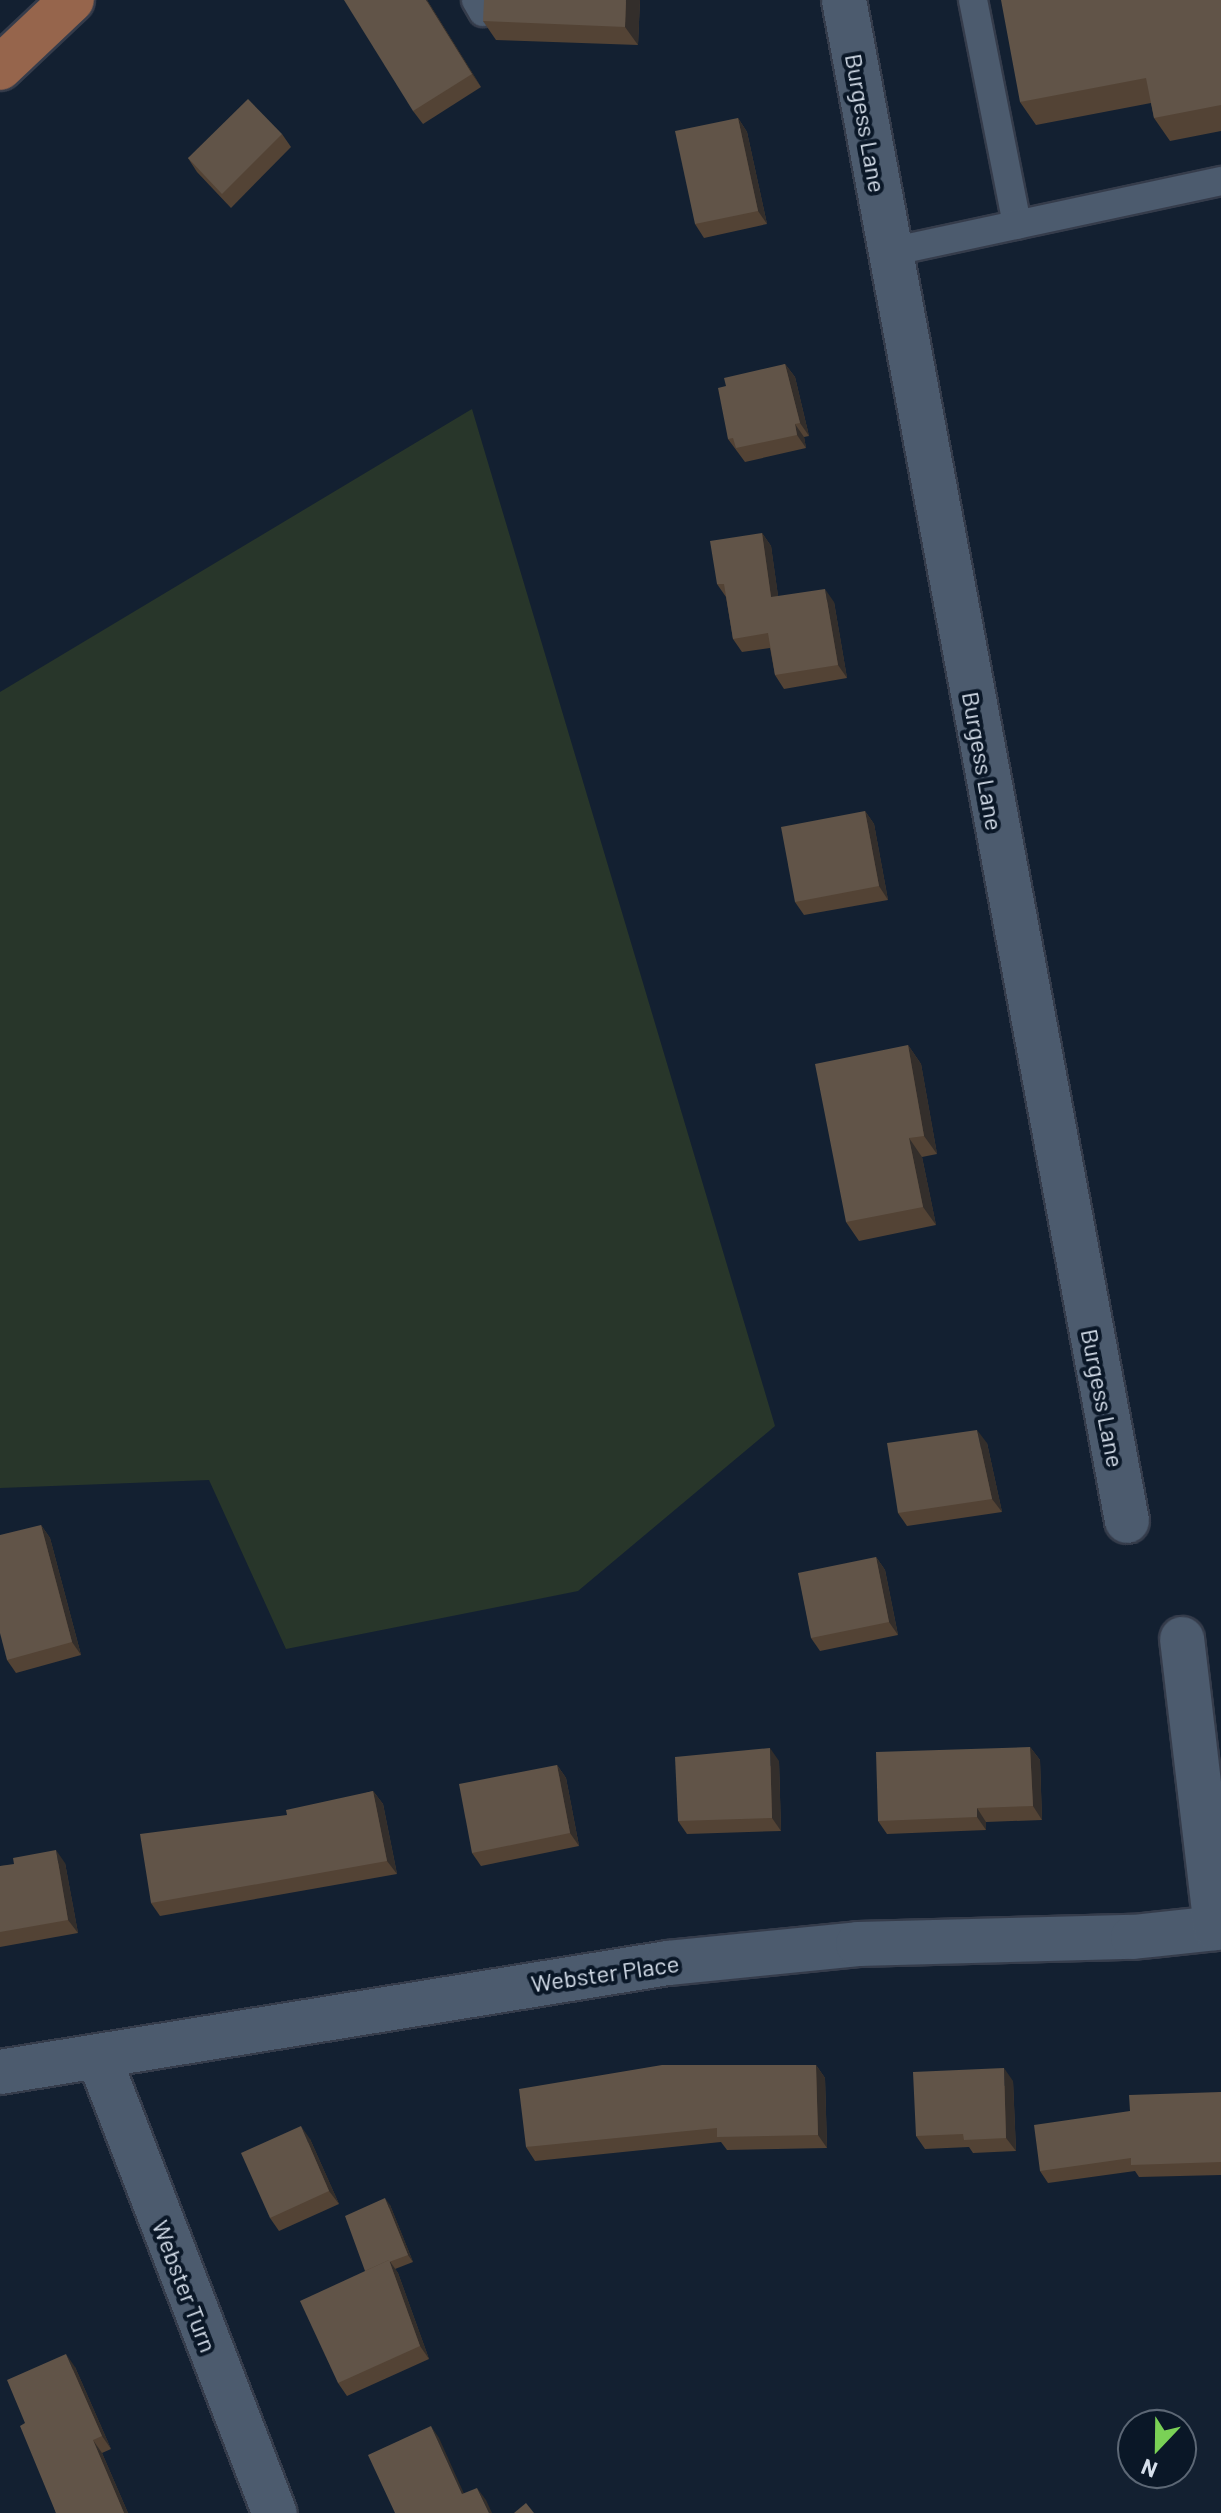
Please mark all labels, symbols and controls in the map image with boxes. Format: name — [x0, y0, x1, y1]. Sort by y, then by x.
street label: Burgess Lane — [840, 51, 892, 195]
street label: Burgess Lane — [957, 689, 1009, 833]
street label: Burgess Lane — [1075, 1326, 1131, 1470]
street label: Webster Place — [529, 1948, 681, 1998]
street label: Webster Turn — [147, 2216, 223, 2356]
north arrow — [1117, 2409, 1197, 2489]
text: N — [1137, 2455, 1160, 2484]

